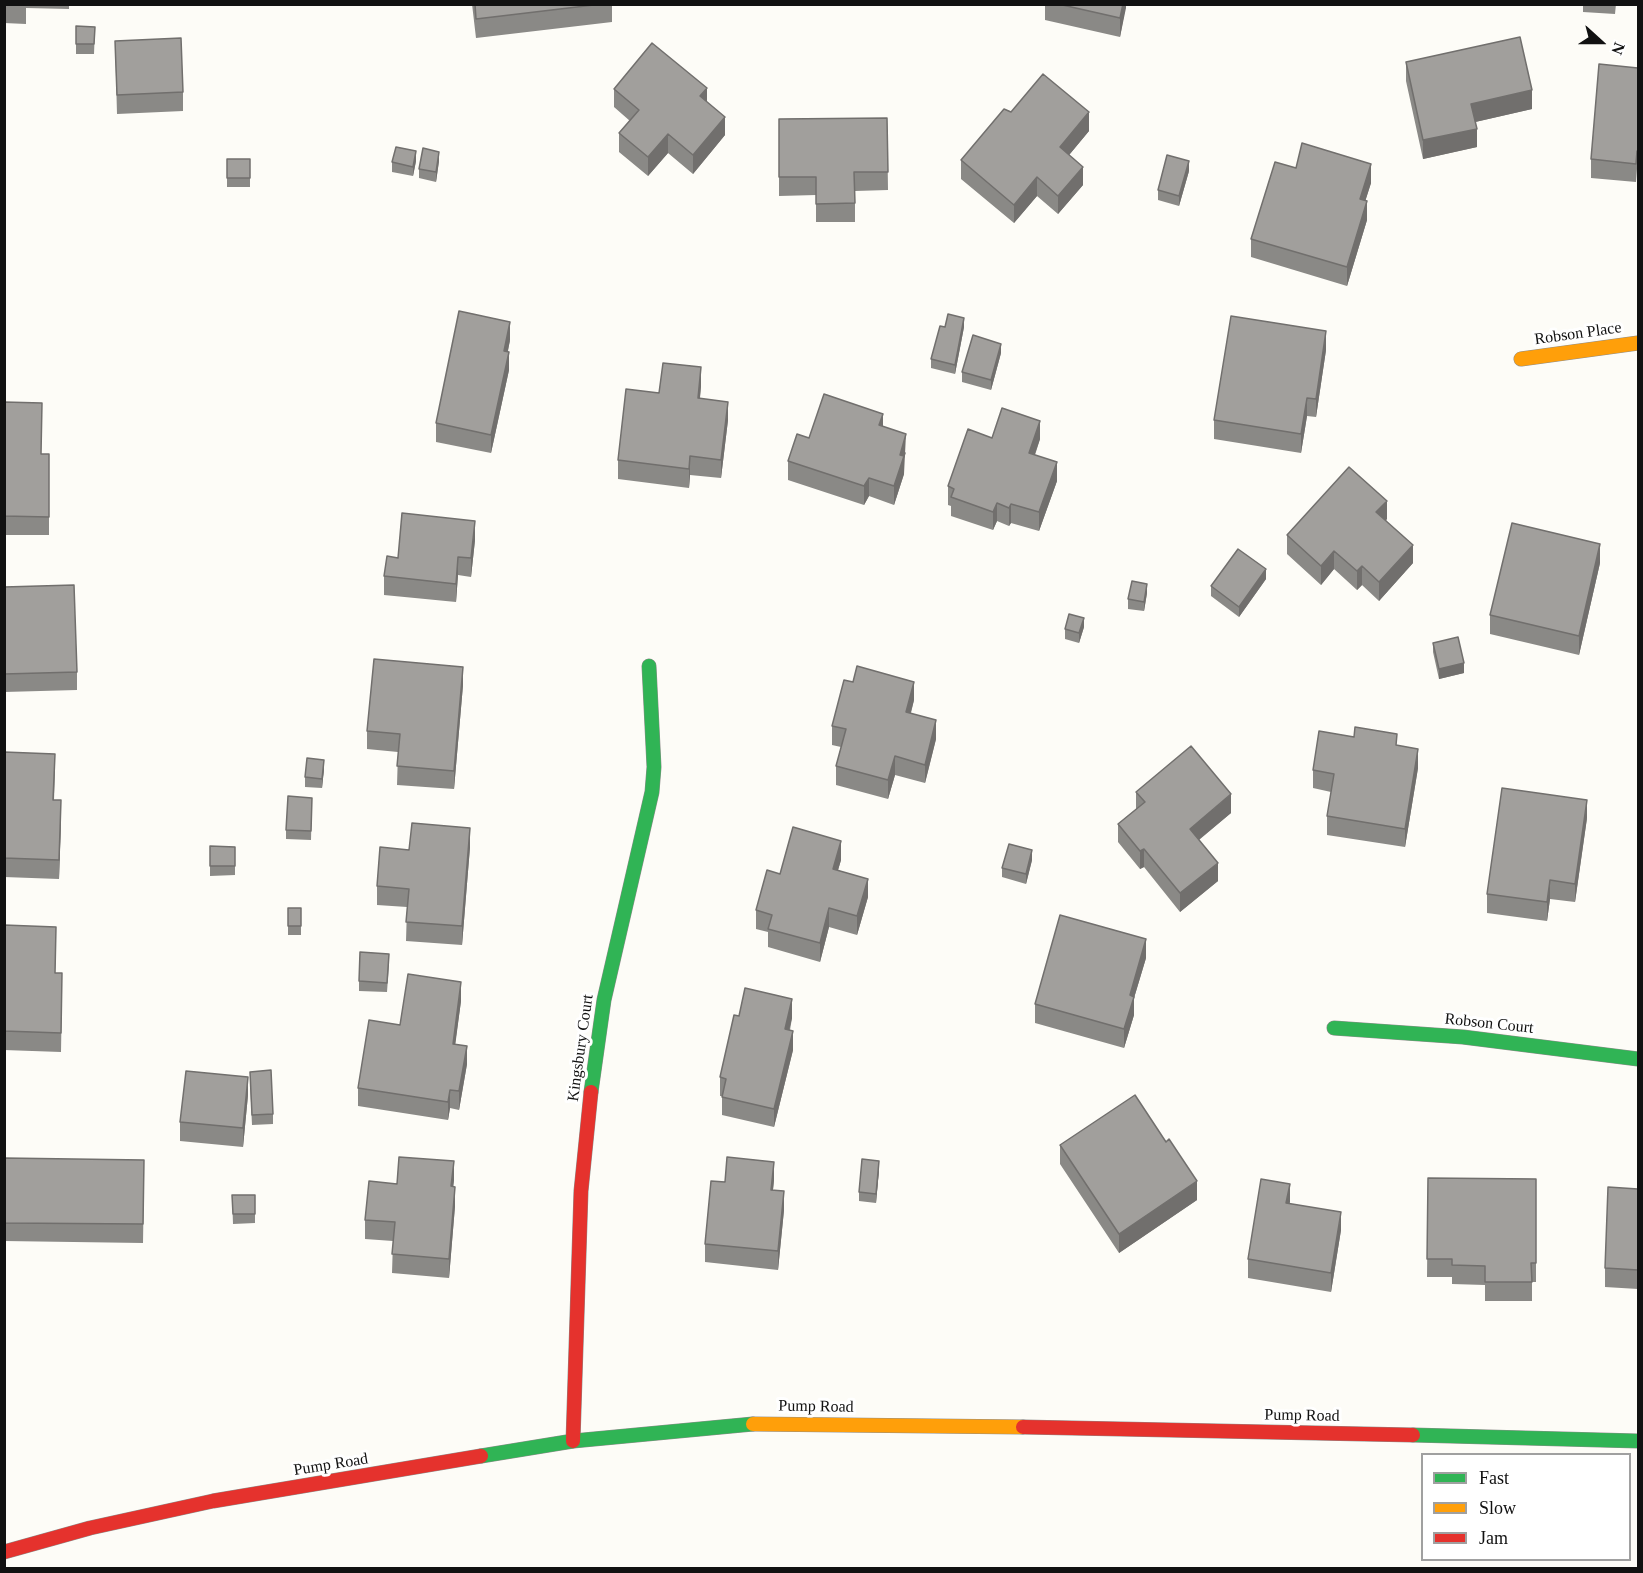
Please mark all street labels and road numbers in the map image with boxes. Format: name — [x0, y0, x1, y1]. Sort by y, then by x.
street label: Robson Place — [1533, 318, 1623, 350]
street label: Kingsbury Court — [564, 993, 598, 1103]
street label: Robson Court — [1444, 1010, 1534, 1038]
street label: Pump Road — [778, 1397, 854, 1417]
street label: Pump Road — [1264, 1406, 1340, 1426]
street label: Pump Road — [292, 1450, 370, 1480]

